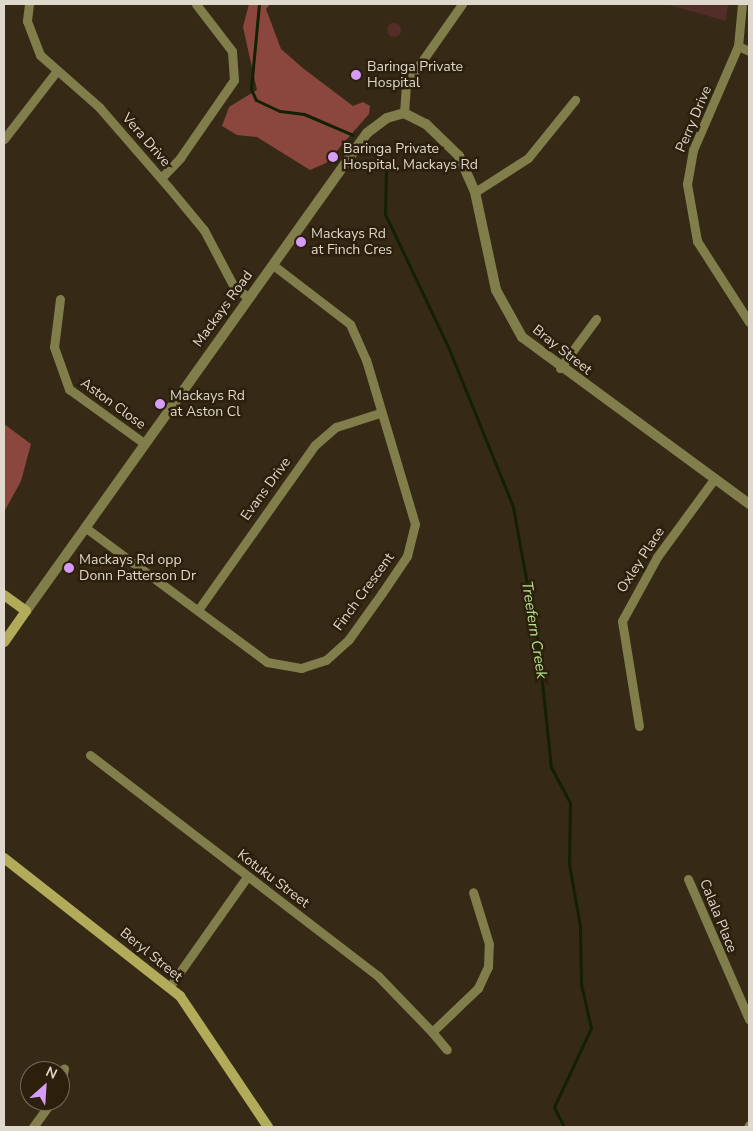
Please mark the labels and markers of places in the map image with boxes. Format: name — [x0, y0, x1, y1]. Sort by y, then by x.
place label: Baringa Private Hospital — [367, 59, 463, 92]
marker: Baringa Private Hospital — [349, 68, 363, 82]
place label: Baringa Private Hospital, Mackays Rd — [343, 141, 478, 174]
marker: Baringa Private Hospital, Mackays Rd — [327, 151, 339, 163]
place label: Mackays Rd at Finch Cres — [311, 226, 392, 258]
marker: Mackays Rd at Finch Cres — [295, 236, 307, 248]
place label: Mackays Rd at Aston Cl — [170, 388, 245, 421]
marker: Mackays Rd at Aston Cl — [154, 398, 166, 410]
place label: Mackays Rd opp Donn Patterson Dr — [79, 552, 196, 584]
marker: Mackays Rd opp Donn Patterson Dr — [63, 562, 75, 574]

